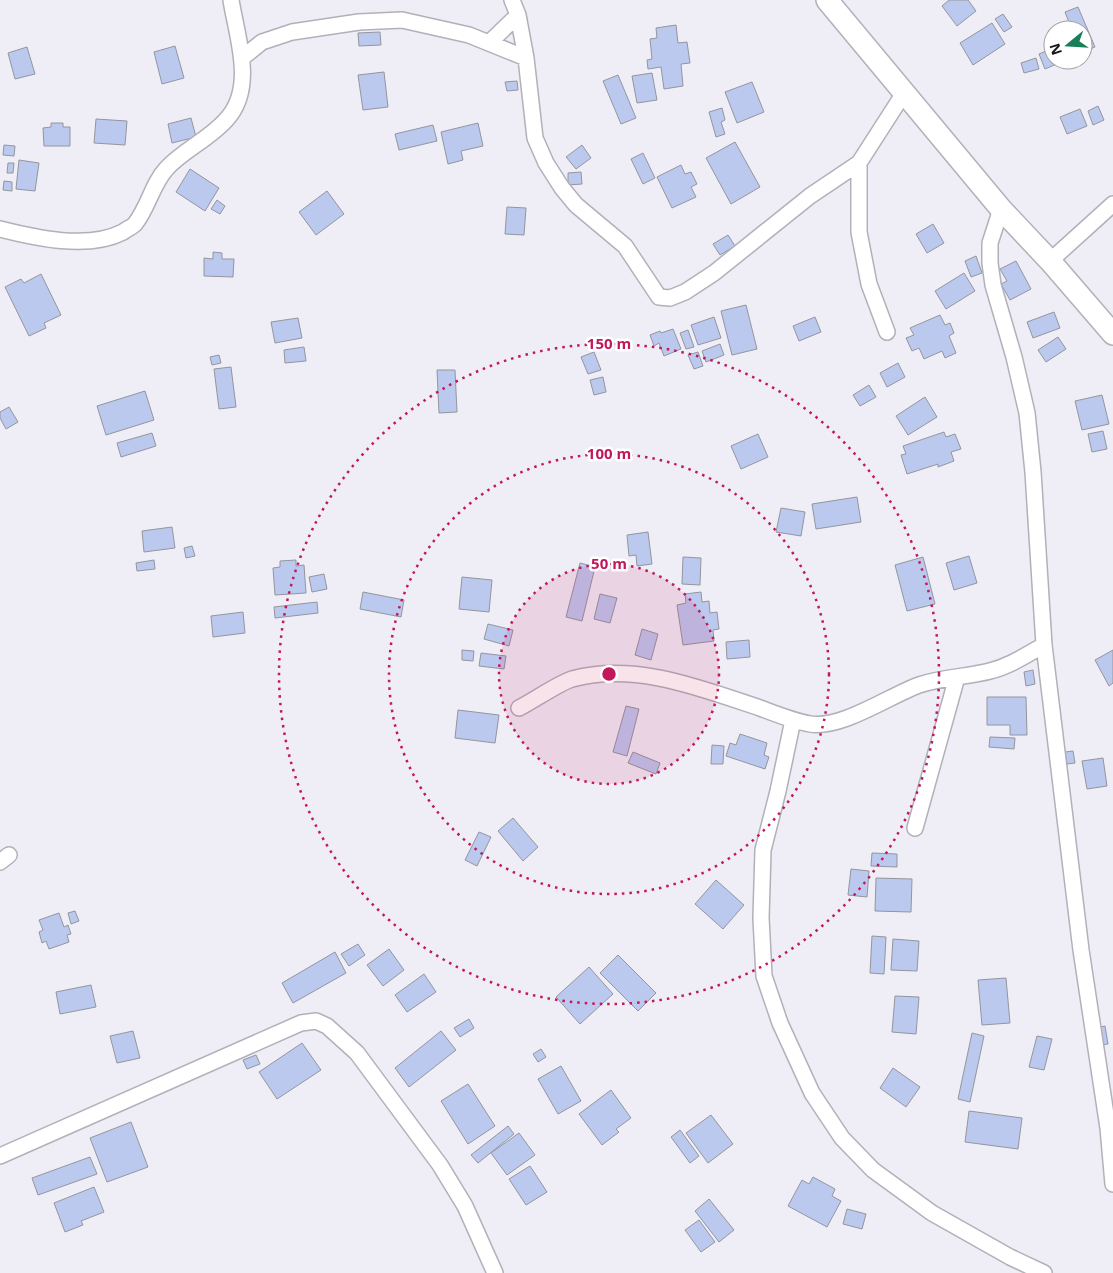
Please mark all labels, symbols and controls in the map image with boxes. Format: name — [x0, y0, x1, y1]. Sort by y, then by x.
north arrow — [1043, 20, 1093, 70]
text: N — [1044, 41, 1066, 58]
text: 150 m — [587, 333, 631, 353]
text: 100 m — [587, 443, 631, 463]
text: 50 m — [591, 553, 627, 573]
centre of rings — [600, 665, 618, 683]

